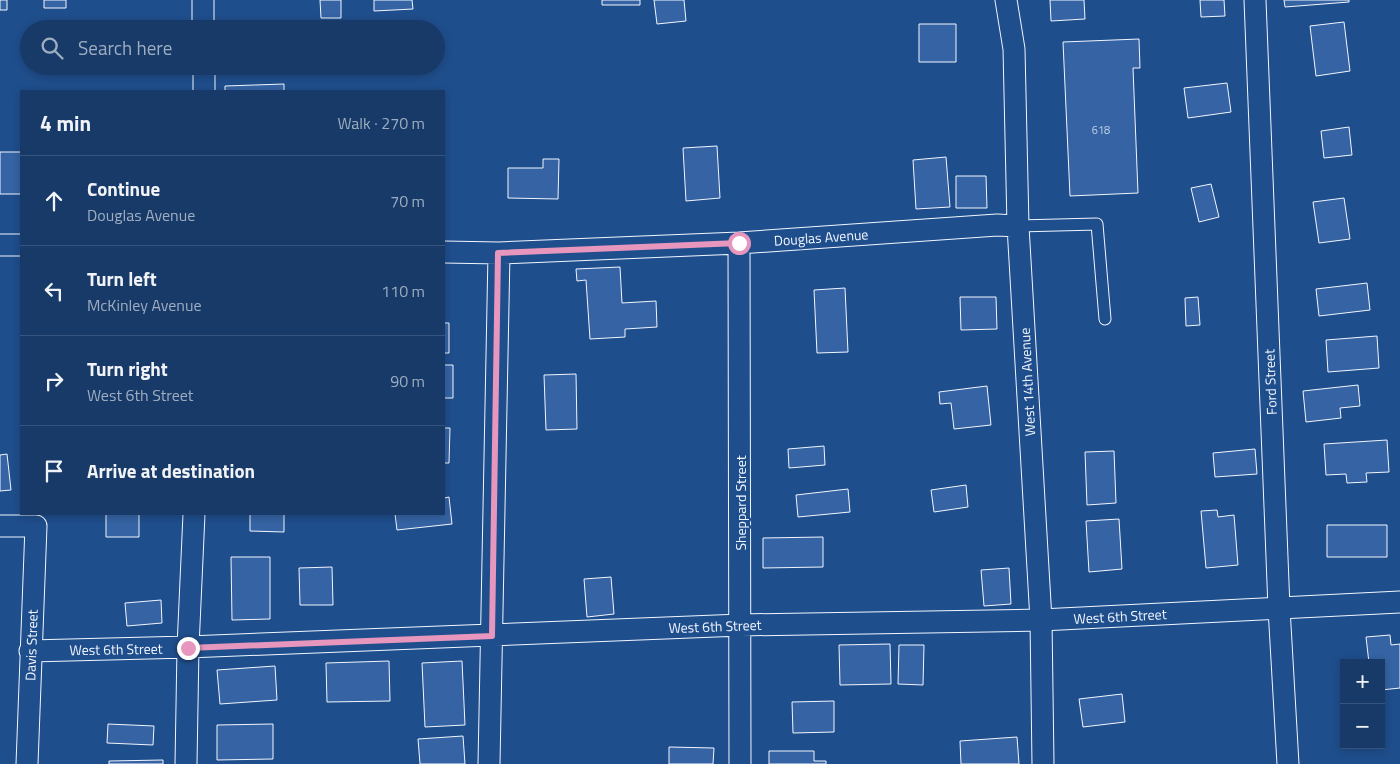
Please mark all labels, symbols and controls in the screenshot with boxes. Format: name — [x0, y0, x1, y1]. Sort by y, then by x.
search box — [20, 20, 445, 75]
text: Search here — [78, 33, 172, 62]
icon: search — [38, 34, 66, 62]
text: 4 min — [40, 107, 91, 139]
text: Walk · 270 m — [337, 111, 425, 135]
house number: 618 — [1092, 122, 1110, 138]
text: Continue — [87, 174, 160, 203]
icon: ahead — [40, 187, 68, 215]
text: 70 m — [390, 189, 425, 213]
text: Douglas Avenue — [87, 203, 195, 227]
street label: Douglas Avenue — [773, 223, 869, 251]
route start — [728, 232, 751, 255]
text: Turn left — [87, 264, 157, 293]
icon: left — [40, 277, 68, 305]
text: 110 m — [381, 279, 425, 303]
text: McKinley Avenue — [87, 293, 201, 317]
street label: West 14th Avenue — [1014, 327, 1040, 437]
street label: Ford Street — [1258, 349, 1282, 415]
text: Turn right — [87, 354, 168, 383]
icon: right — [40, 367, 68, 395]
text: 90 m — [390, 369, 425, 393]
text: West 6th Street — [87, 383, 193, 407]
street label: Sheppard Street — [730, 455, 751, 551]
text: Arrive at destination — [87, 456, 255, 485]
icon: arrive — [40, 457, 68, 485]
street label: West 6th Street — [1073, 603, 1167, 629]
street label: Davis Street — [19, 609, 43, 681]
street label: West 6th Street — [668, 614, 762, 638]
route end — [177, 637, 200, 660]
street label: West 6th Street — [69, 638, 163, 660]
map controls — [1340, 659, 1385, 749]
button: + — [1340, 659, 1385, 704]
button: − — [1340, 704, 1385, 749]

